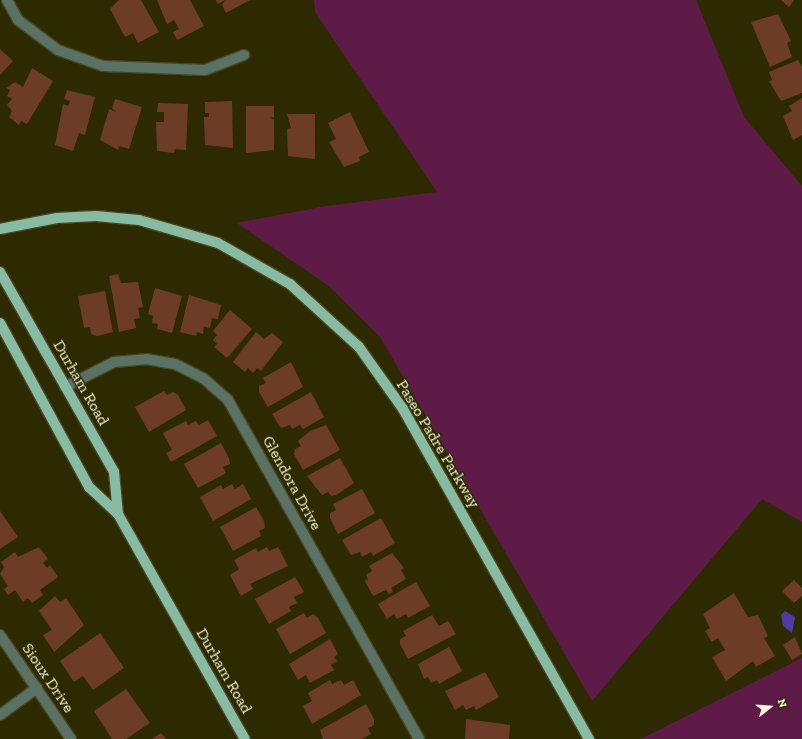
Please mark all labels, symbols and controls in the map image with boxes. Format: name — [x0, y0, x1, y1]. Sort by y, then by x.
street label: Durham Road — [49, 337, 113, 429]
street label: Paseo Padre Parkway — [392, 376, 484, 512]
street label: Glendora Drive — [258, 433, 326, 533]
street label: Durham Road — [192, 625, 256, 717]
street label: Sioux Drive — [18, 640, 78, 716]
north arrow — [750, 687, 790, 727]
text: N — [775, 697, 789, 709]

